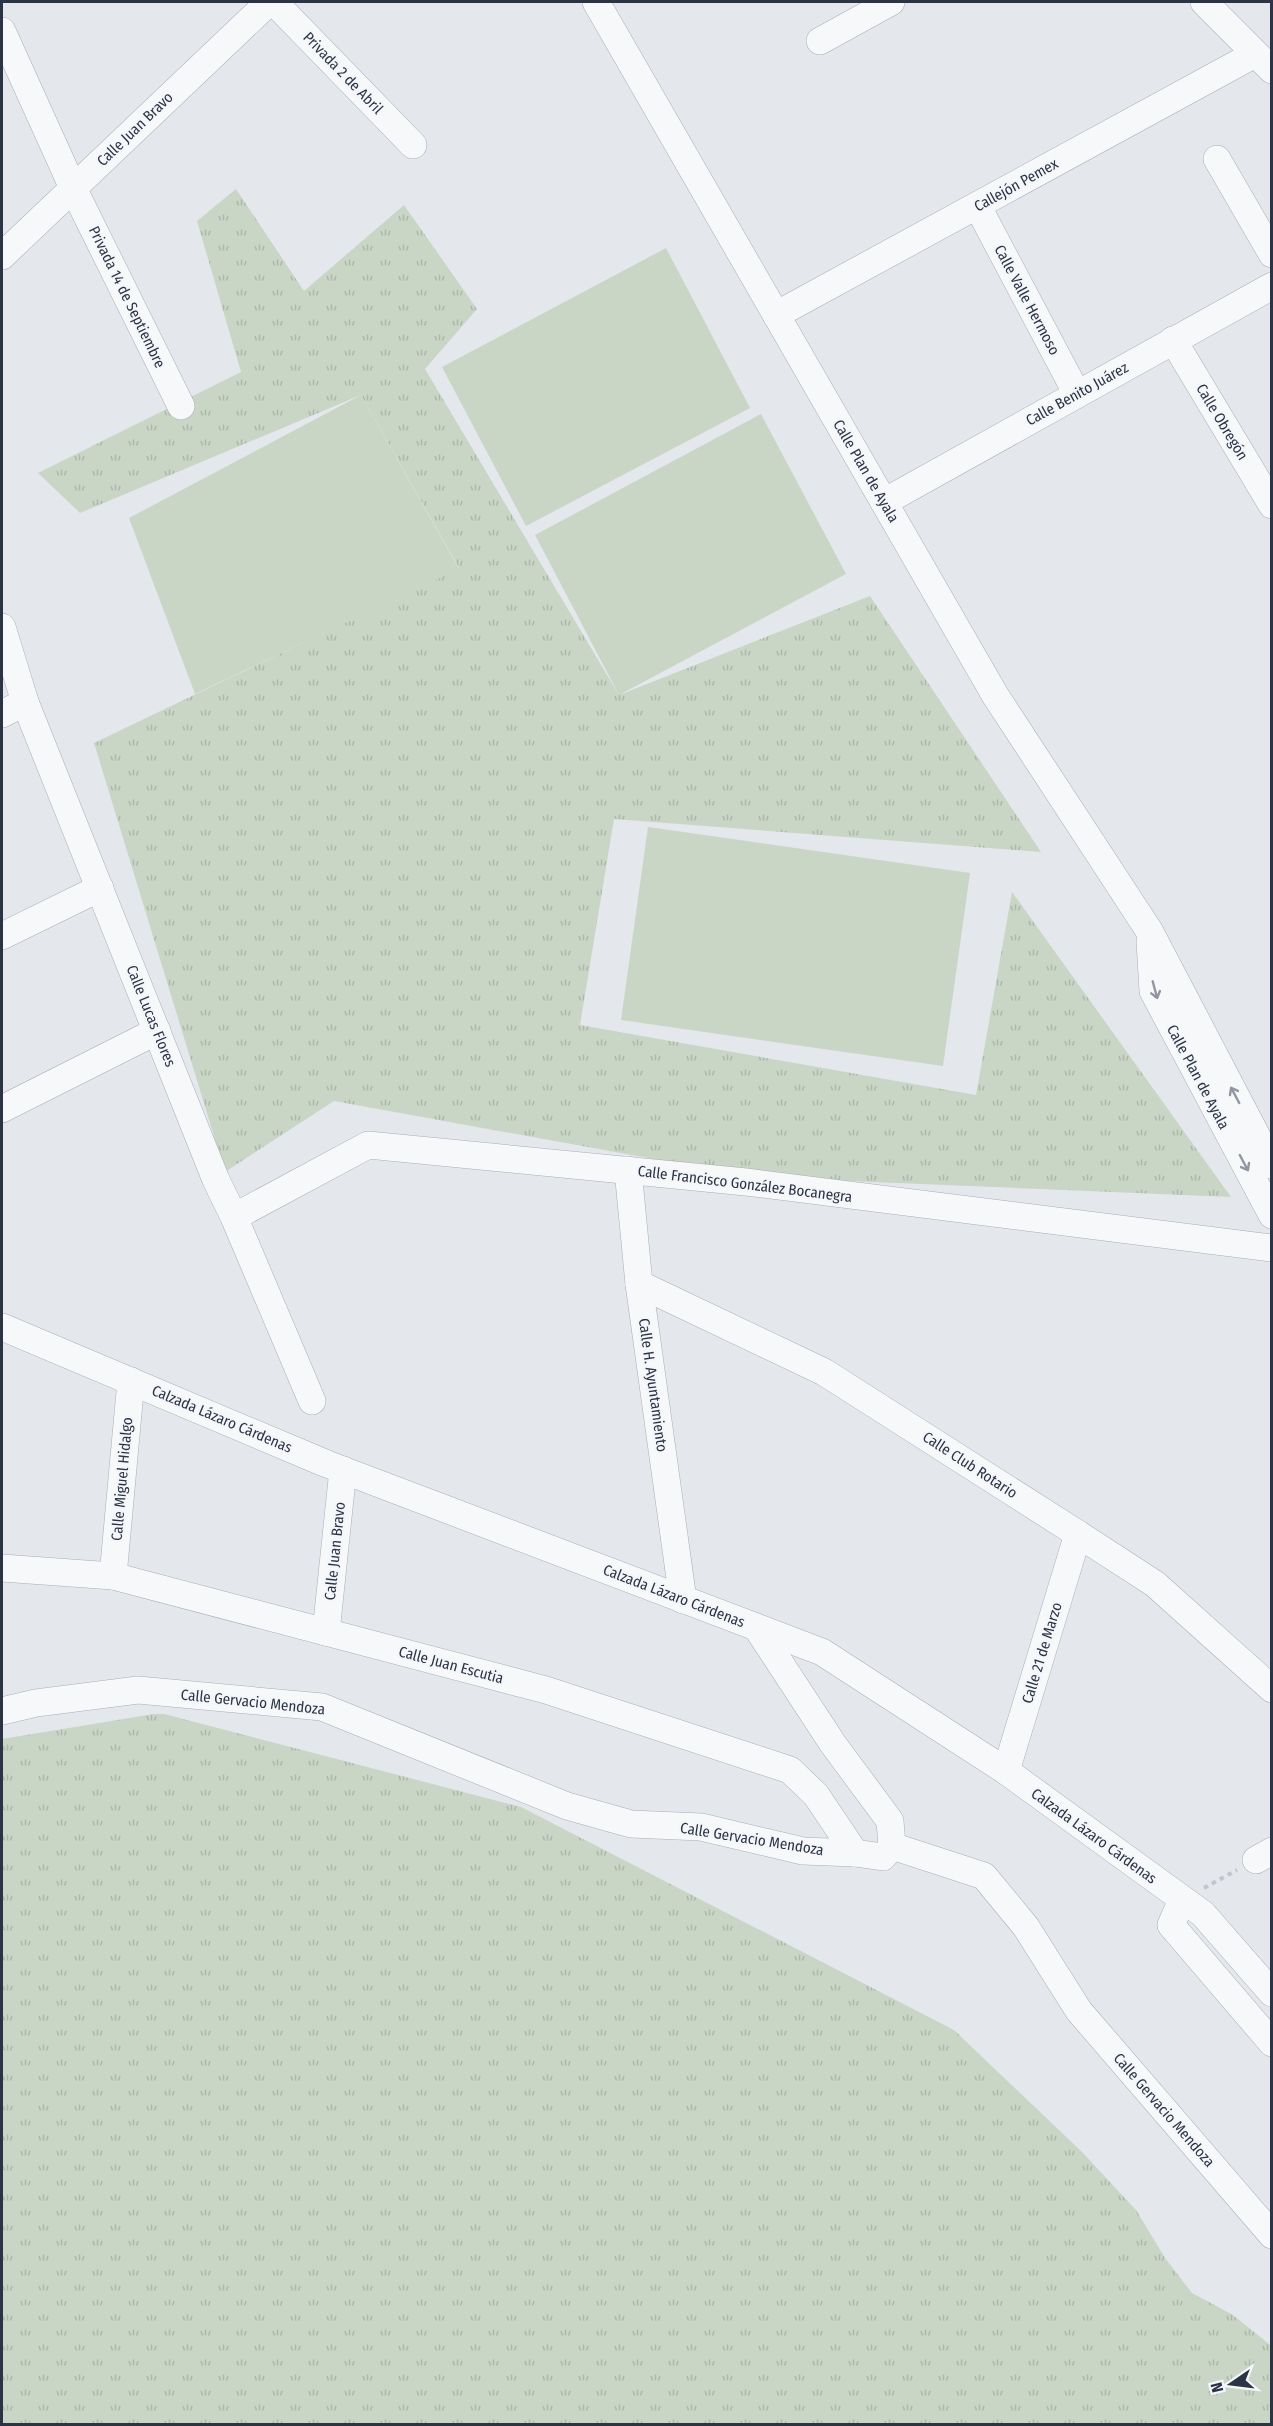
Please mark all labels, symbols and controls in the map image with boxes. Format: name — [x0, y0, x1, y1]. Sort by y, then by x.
street label: Privada 2 de Abril — [299, 28, 387, 118]
street label: Calle Juan Bravo — [93, 88, 177, 170]
street label: Callejón Pemex — [971, 154, 1061, 215]
street label: Privada 14 de Septiembre — [85, 223, 169, 371]
street label: Calle Valle Hermoso — [990, 242, 1064, 358]
street label: Calle Benito Juárez — [1023, 358, 1131, 430]
street label: Calle Obregón — [1192, 381, 1252, 463]
street label: Calle Plan de Ayala — [829, 416, 903, 526]
street label: Calle Lucas Flores — [122, 963, 180, 1069]
one-way arrow — [1150, 980, 1162, 999]
street label: Calle Plan de Ayala — [1163, 1022, 1233, 1132]
one-way arrow — [1229, 1087, 1241, 1104]
one-way arrow — [1239, 1154, 1250, 1172]
street label: Calle Francisco González Bocanegra — [637, 1162, 853, 1206]
street label: Calle H. Ayuntamiento — [635, 1317, 671, 1453]
street label: Calzada Lázaro Cárdenas — [149, 1381, 295, 1457]
street label: Calle Miguel Hidalgo — [108, 1416, 136, 1542]
street label: Calle Club Rotario — [919, 1428, 1021, 1502]
street label: Calle Juan Bravo — [321, 1501, 349, 1601]
street label: Calzada Lázaro Cárdenas — [600, 1561, 748, 1631]
street label: Calle 21 de Marzo — [1018, 1600, 1066, 1706]
street label: Calle Juan Escutia — [397, 1642, 505, 1688]
street label: Calle Gervacio Mendoza — [180, 1685, 326, 1719]
street label: Calzada Lázaro Cárdenas — [1028, 1784, 1160, 1888]
street label: Calle Gervacio Mendoza — [679, 1819, 825, 1859]
street label: Calle Gervacio Mendoza — [1110, 2049, 1218, 2171]
north arrow — [1201, 2354, 1261, 2414]
text: N — [1207, 2381, 1227, 2394]

